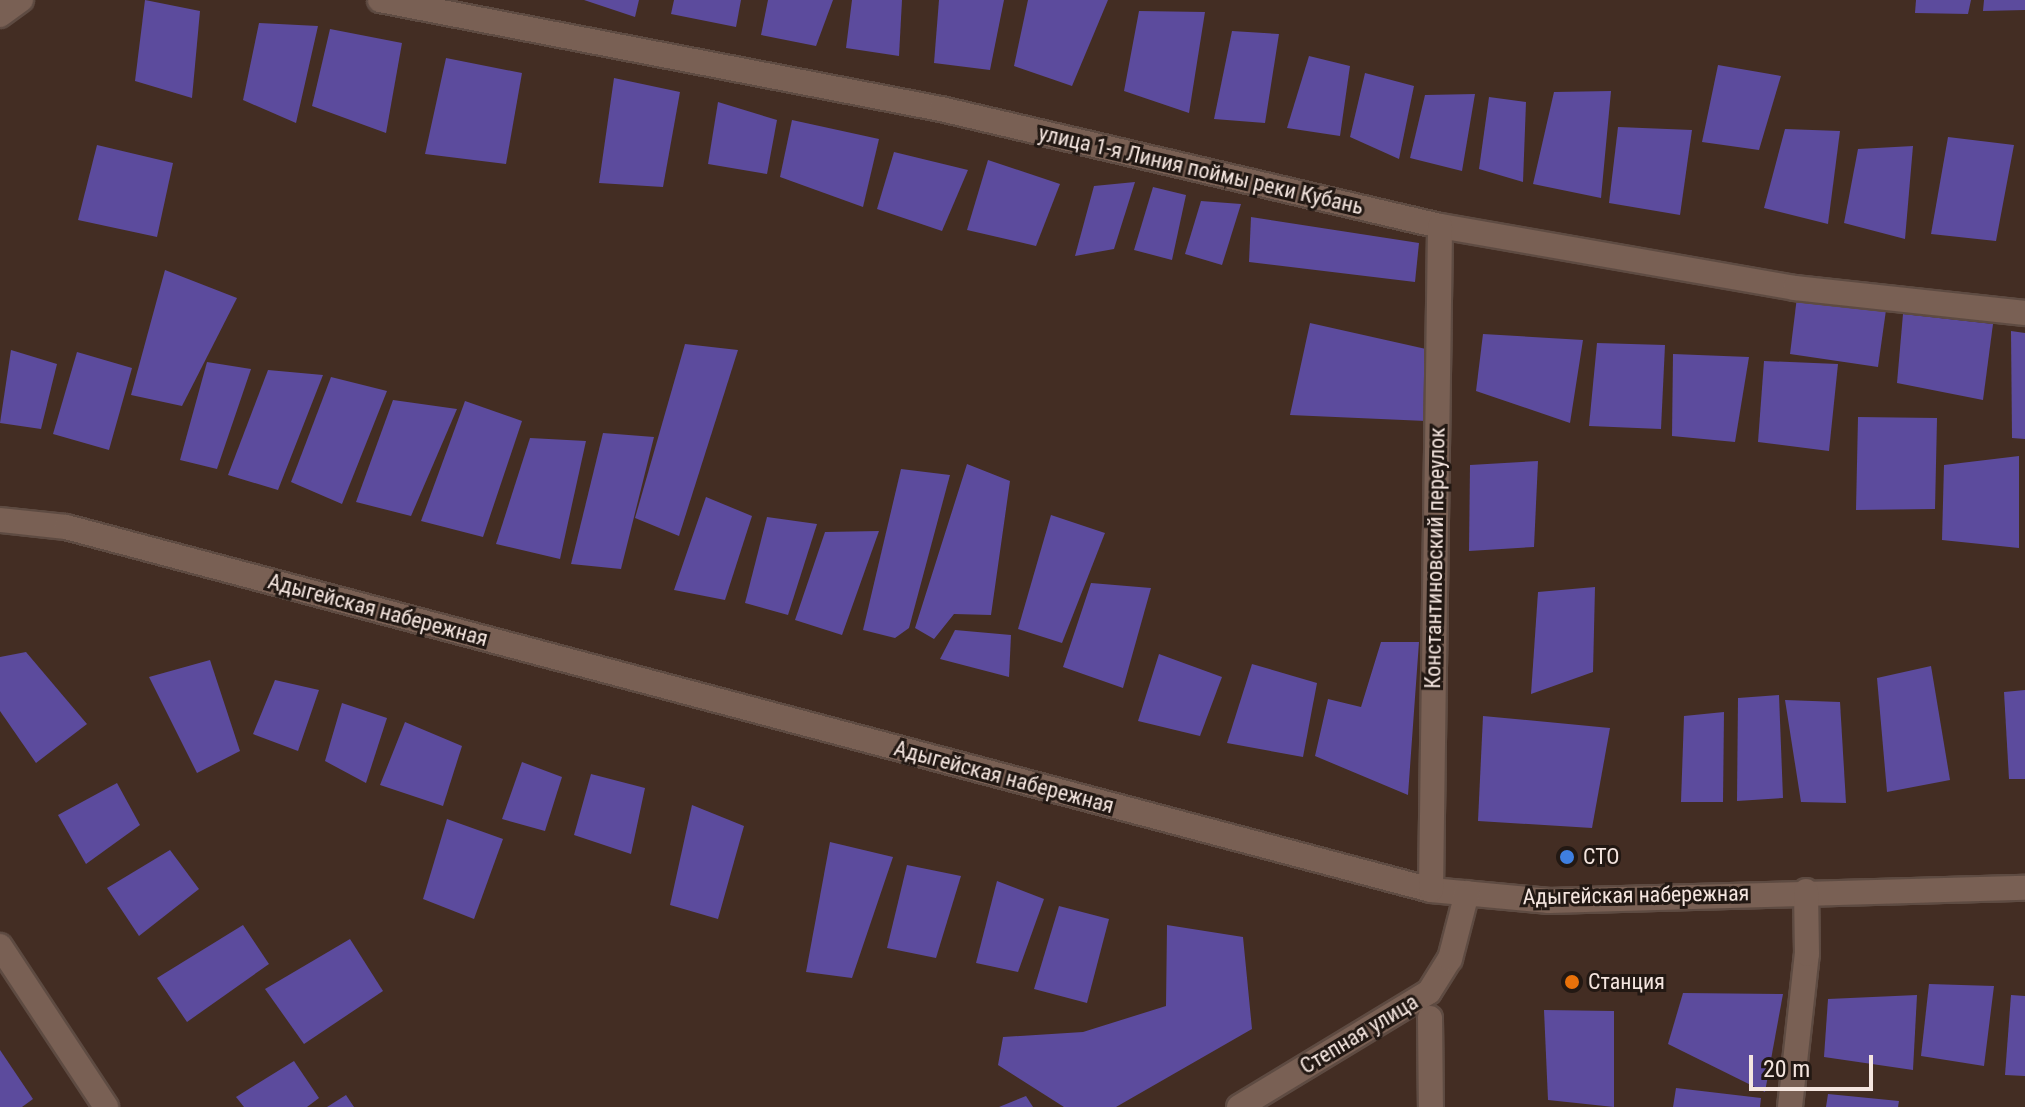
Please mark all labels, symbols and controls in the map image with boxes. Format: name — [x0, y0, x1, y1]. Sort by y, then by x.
street label: улица 1-я Линия поймы реки Кубань — [1036, 120, 1366, 220]
street label: Константиновский переулок — [1420, 427, 1450, 689]
street label: Адыгейская набережная — [265, 568, 491, 652]
street label: Адыгейская набережная — [891, 735, 1117, 819]
place label: СТО — [1583, 844, 1620, 870]
marker: СТО — [1558, 848, 1576, 866]
street label: Адыгейская набережная — [1522, 880, 1750, 910]
place label: Станция — [1588, 969, 1665, 995]
marker: Станция — [1563, 973, 1581, 991]
street label: Степная улица — [1295, 988, 1423, 1080]
scale bar — [1753, 1039, 1877, 1089]
text: 20 m — [1763, 1055, 1810, 1083]

